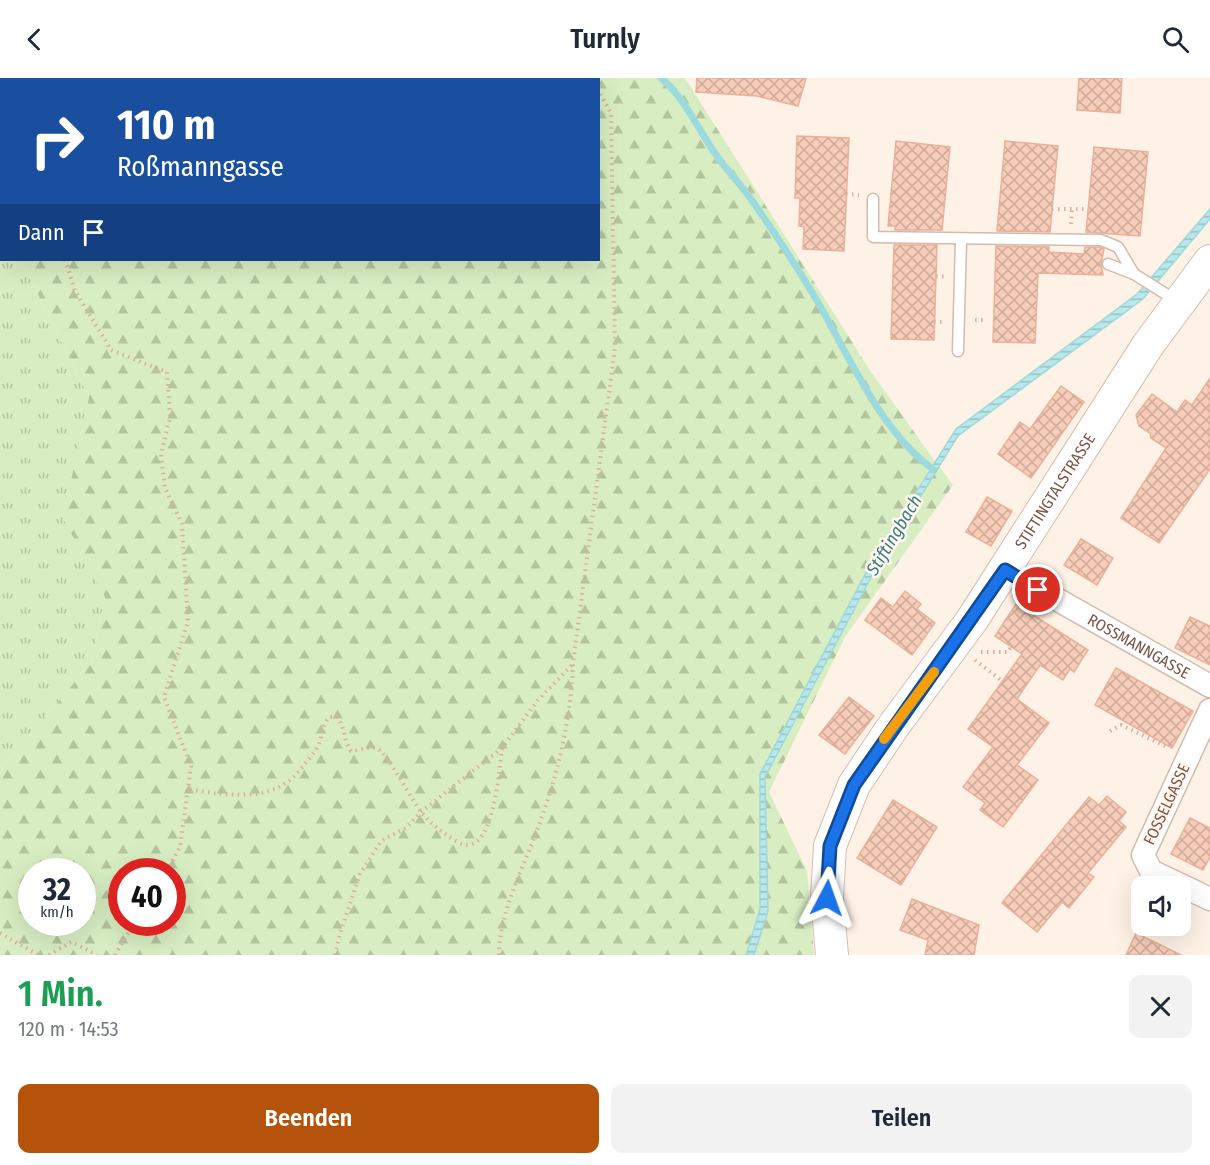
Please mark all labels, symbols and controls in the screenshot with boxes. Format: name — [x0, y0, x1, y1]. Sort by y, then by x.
icon: back — [18, 23, 51, 56]
text: Turnly — [570, 23, 640, 55]
icon: search — [1159, 23, 1192, 56]
text: 110 m — [117, 100, 216, 150]
icon: right — [18, 102, 96, 180]
text: Roßmanngasse — [117, 151, 284, 183]
icon: arrive — [77, 216, 110, 249]
text: Dann — [18, 219, 65, 246]
street label: STIFTINGTALSTRASSE — [1011, 430, 1099, 553]
water label: Stiftingbach — [861, 491, 927, 580]
pin — [1012, 564, 1063, 615]
icon: arrive — [1021, 573, 1054, 606]
street label: ROSSMANNGASSE — [1084, 610, 1193, 683]
street label: FOSSELGASSE — [1139, 761, 1193, 848]
speed limit sign: 40 — [108, 858, 186, 936]
position arrow — [795, 866, 859, 930]
text: 32 — [43, 872, 71, 908]
map controls — [1131, 876, 1191, 936]
button: sound — [1131, 876, 1191, 936]
text: km/h — [40, 903, 74, 921]
text: 1 Min. — [18, 972, 103, 1016]
button: close — [1129, 975, 1192, 1038]
text: 120 m · 14:53 — [18, 1017, 119, 1041]
button: Beenden — [18, 1084, 599, 1153]
button: Teilen — [611, 1084, 1192, 1153]

